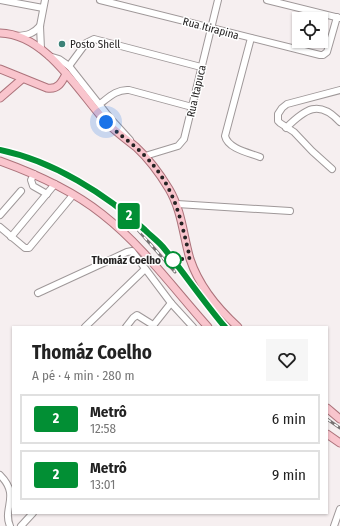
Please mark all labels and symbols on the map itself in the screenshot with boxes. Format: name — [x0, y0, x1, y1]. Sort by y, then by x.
street label: Rua Itirapina — [181, 15, 240, 42]
place label: Posto Shell — [70, 38, 120, 51]
marker: Posto Shell — [57, 39, 67, 49]
street label: Rua Itapuca — [184, 64, 209, 118]
your location — [96, 112, 116, 132]
line badge: 2 — [116, 203, 142, 229]
marker: Thomáz Coelho — [164, 251, 182, 269]
place label: Thomáz Coelho — [92, 254, 161, 267]

